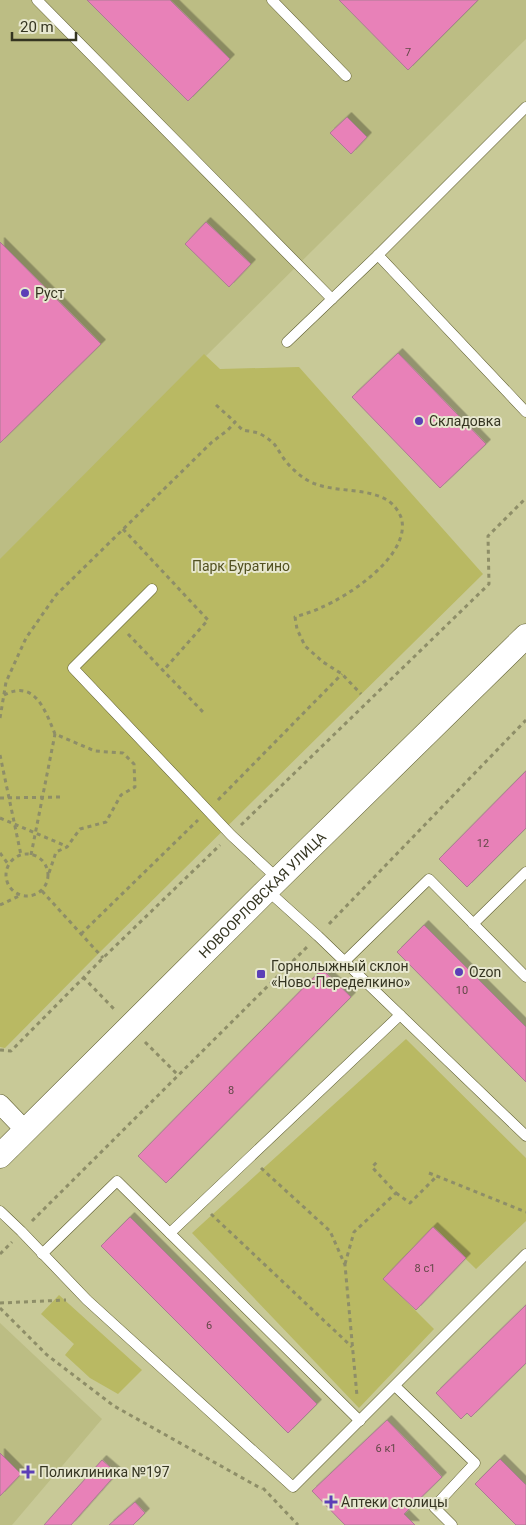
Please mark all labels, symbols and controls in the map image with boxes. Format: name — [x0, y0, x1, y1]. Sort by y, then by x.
scale bar — [12, 10, 76, 42]
text: 20 m — [20, 18, 54, 36]
house number: 7 — [405, 46, 411, 59]
place label: Руст — [35, 285, 65, 301]
marker: Руст — [19, 287, 31, 299]
place label: Складовка — [429, 413, 501, 429]
marker: Складовка — [413, 415, 425, 427]
park label: Парк Буратино — [192, 558, 290, 574]
street label: НОВООРЛОВСКАЯ УЛИЦА — [196, 829, 329, 961]
house number: 12 — [477, 837, 489, 850]
place label: Горнолыжный склон «Ново-Переделкино» — [271, 958, 411, 990]
place label: Ozon — [469, 964, 501, 980]
marker: Ozon — [453, 966, 465, 978]
marker: Горнолыжный склон «Ново-Переделкино» — [255, 968, 267, 980]
house number: 10 — [456, 984, 468, 997]
house number: 8 — [228, 1084, 234, 1097]
house number: 8 с1 — [415, 1262, 435, 1275]
house number: 6 — [206, 1319, 212, 1332]
house number: 6 к1 — [375, 1442, 397, 1455]
place label: Поликлиника №197 — [39, 1464, 170, 1480]
marker: Поликлиника №197 — [21, 1465, 35, 1479]
place label: Аптеки столицы — [341, 1494, 448, 1510]
marker: Аптеки столицы — [325, 1496, 337, 1508]

